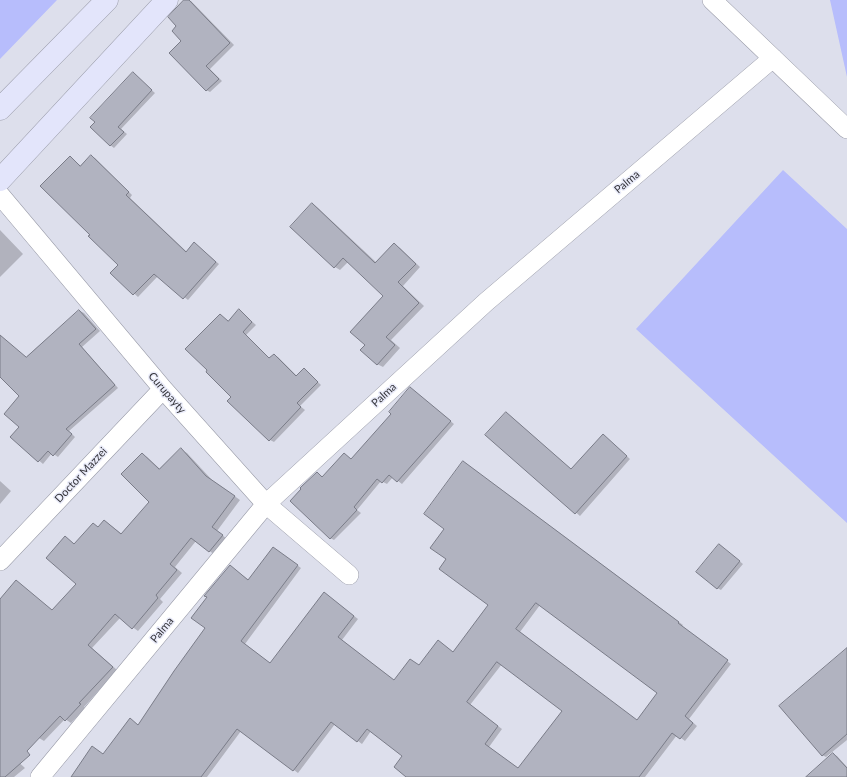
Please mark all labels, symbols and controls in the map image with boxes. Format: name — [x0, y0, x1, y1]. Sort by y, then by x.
street label: Palma — [612, 168, 642, 196]
street label: Curupayty — [146, 370, 188, 416]
street label: Palma — [369, 380, 399, 410]
street label: Doctor Mazzei — [52, 445, 110, 505]
street label: Palma — [148, 615, 176, 645]

